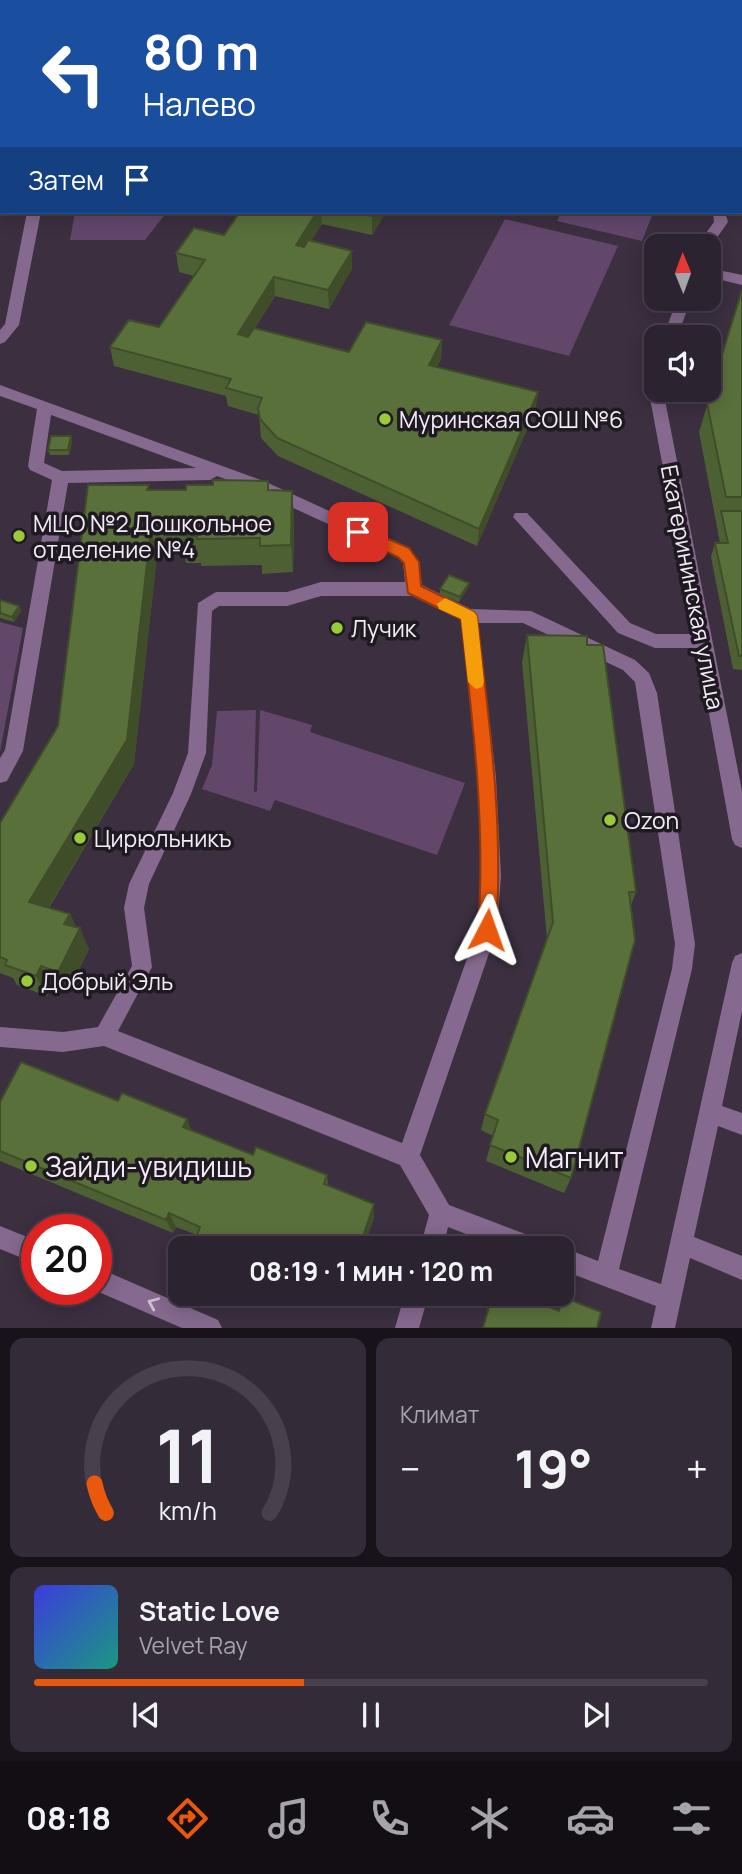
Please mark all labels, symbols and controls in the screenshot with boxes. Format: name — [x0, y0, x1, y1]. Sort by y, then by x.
text: 80 m — [143, 18, 259, 85]
icon: left — [28, 28, 119, 119]
text: Налево — [143, 82, 256, 126]
icon: arrive — [118, 161, 156, 199]
text: Затем — [28, 162, 104, 198]
north arrow — [644, 234, 721, 312]
map controls — [644, 234, 721, 402]
button: sound — [644, 325, 721, 402]
place label: Муринская СОШ №6 — [399, 403, 623, 435]
marker: Муринская СОШ №6 — [377, 411, 393, 427]
street label: Екатерининская улица — [654, 462, 732, 712]
pin — [328, 502, 388, 562]
place label: МЦО №2 Дошкольное отделение №4 — [33, 507, 272, 565]
icon: arrive — [339, 513, 377, 551]
marker: МЦО №2 Дошкольное отделение №4 — [11, 528, 27, 544]
place label: Лучик — [351, 612, 417, 644]
marker: Лучик — [329, 620, 345, 636]
place label: Ozon — [624, 804, 679, 836]
marker: Ozon — [602, 812, 618, 828]
place label: Цирюльникъ — [94, 822, 232, 854]
marker: Цирюльникъ — [72, 830, 88, 846]
position arrow — [450, 893, 524, 967]
place label: Добрый Эль — [41, 965, 173, 997]
marker: Добрый Эль — [19, 973, 35, 989]
place label: Магнит — [525, 1138, 624, 1176]
place label: Зайди-увидишь — [45, 1147, 252, 1185]
marker: Магнит — [503, 1149, 519, 1165]
marker: Зайди-увидишь — [23, 1158, 39, 1174]
speed limit sign: 20 — [21, 1214, 112, 1305]
text: 08:19 · 1 мин · 120 m — [249, 1253, 493, 1289]
one-way arrow — [148, 1297, 161, 1311]
text: Климат — [400, 1398, 479, 1430]
text: 11 — [156, 1406, 220, 1506]
text: 19° — [514, 1433, 593, 1504]
text: − — [400, 1442, 421, 1494]
text: + — [686, 1442, 708, 1494]
text: km/h — [159, 1493, 217, 1528]
text: Static Love — [139, 1593, 280, 1629]
text: Velvet Ray — [139, 1629, 248, 1661]
icon: previous — [127, 1696, 165, 1734]
icon: pause — [352, 1696, 390, 1734]
icon: next — [577, 1696, 615, 1734]
icon: directions — [163, 1794, 212, 1843]
icon: music — [264, 1794, 313, 1843]
icon: phone — [365, 1794, 414, 1843]
icon: climate — [465, 1794, 514, 1843]
icon: car — [566, 1794, 615, 1843]
icon: filters — [667, 1794, 716, 1843]
text: 08:18 — [26, 1796, 111, 1840]

